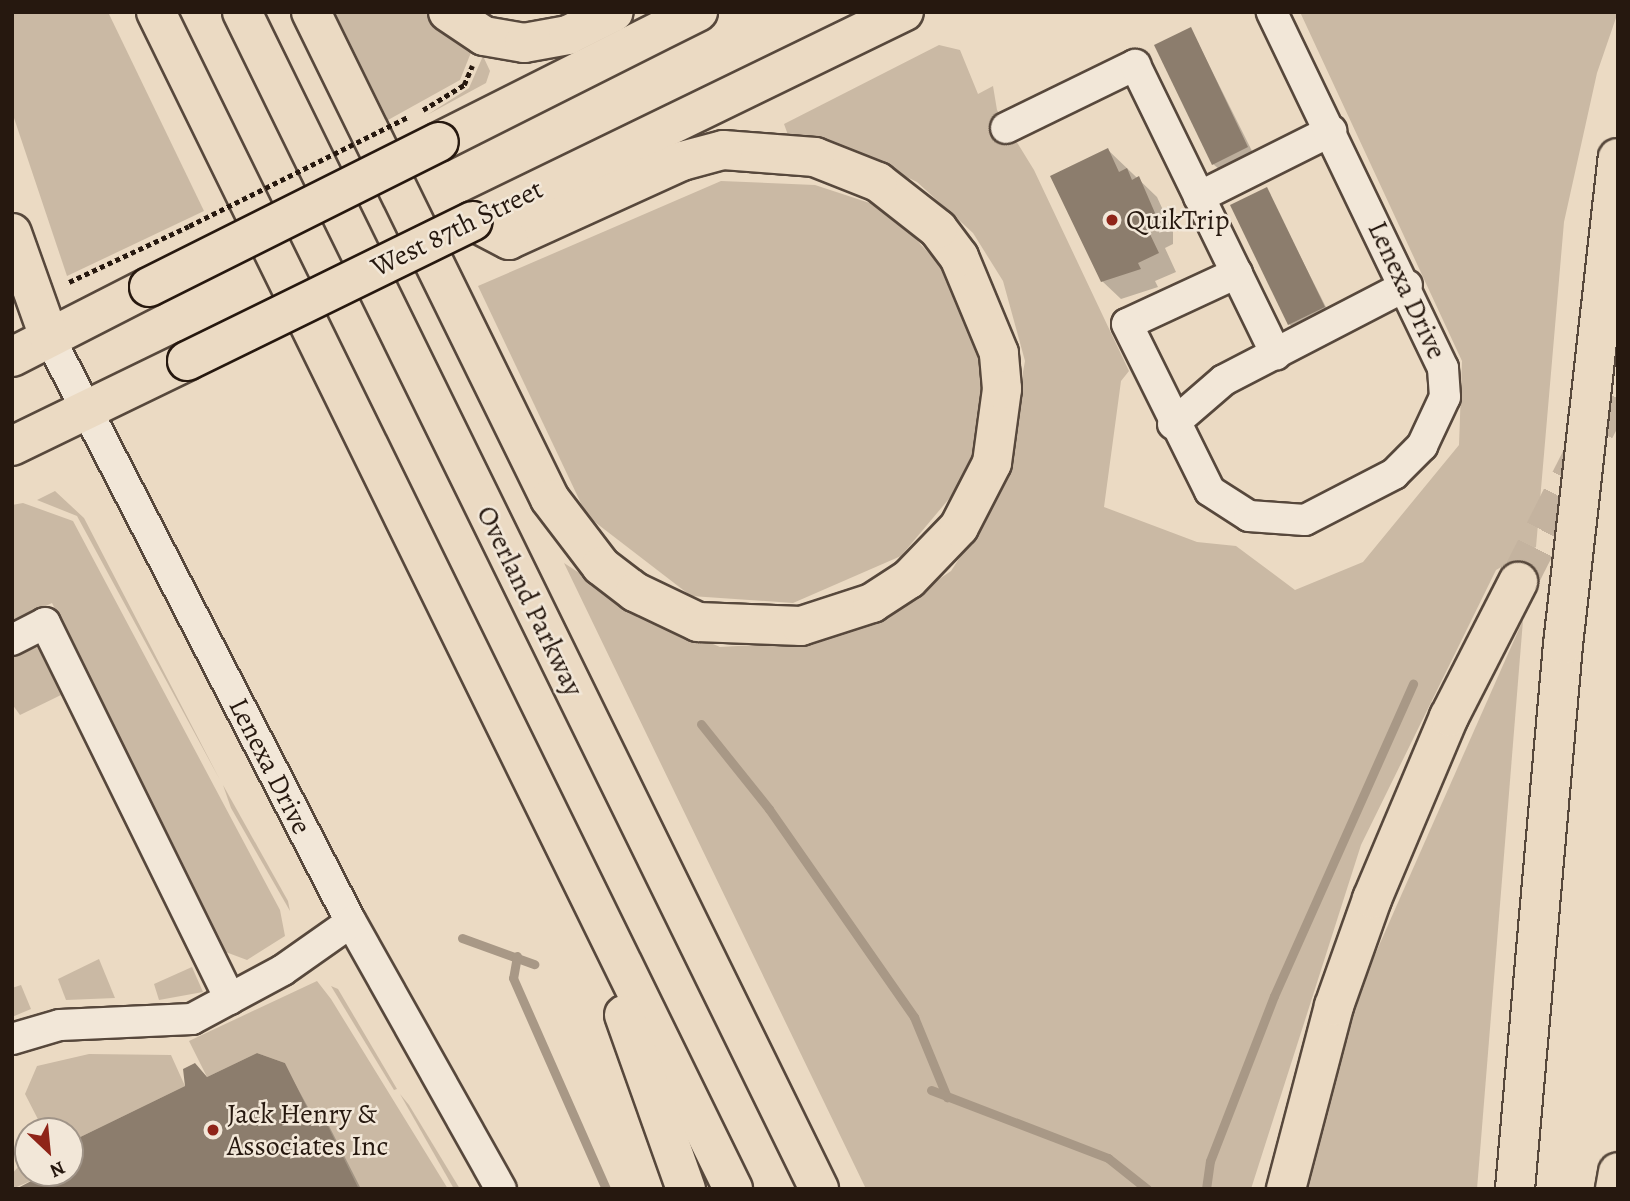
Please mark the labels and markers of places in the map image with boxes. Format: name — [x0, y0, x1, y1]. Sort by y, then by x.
place label: QuikTrip — [1126, 203, 1229, 237]
marker: QuikTrip — [1104, 212, 1120, 228]
place label: Jack Henry & Associates Inc — [227, 1097, 388, 1163]
marker: Jack Henry & Associates Inc — [205, 1122, 221, 1138]

